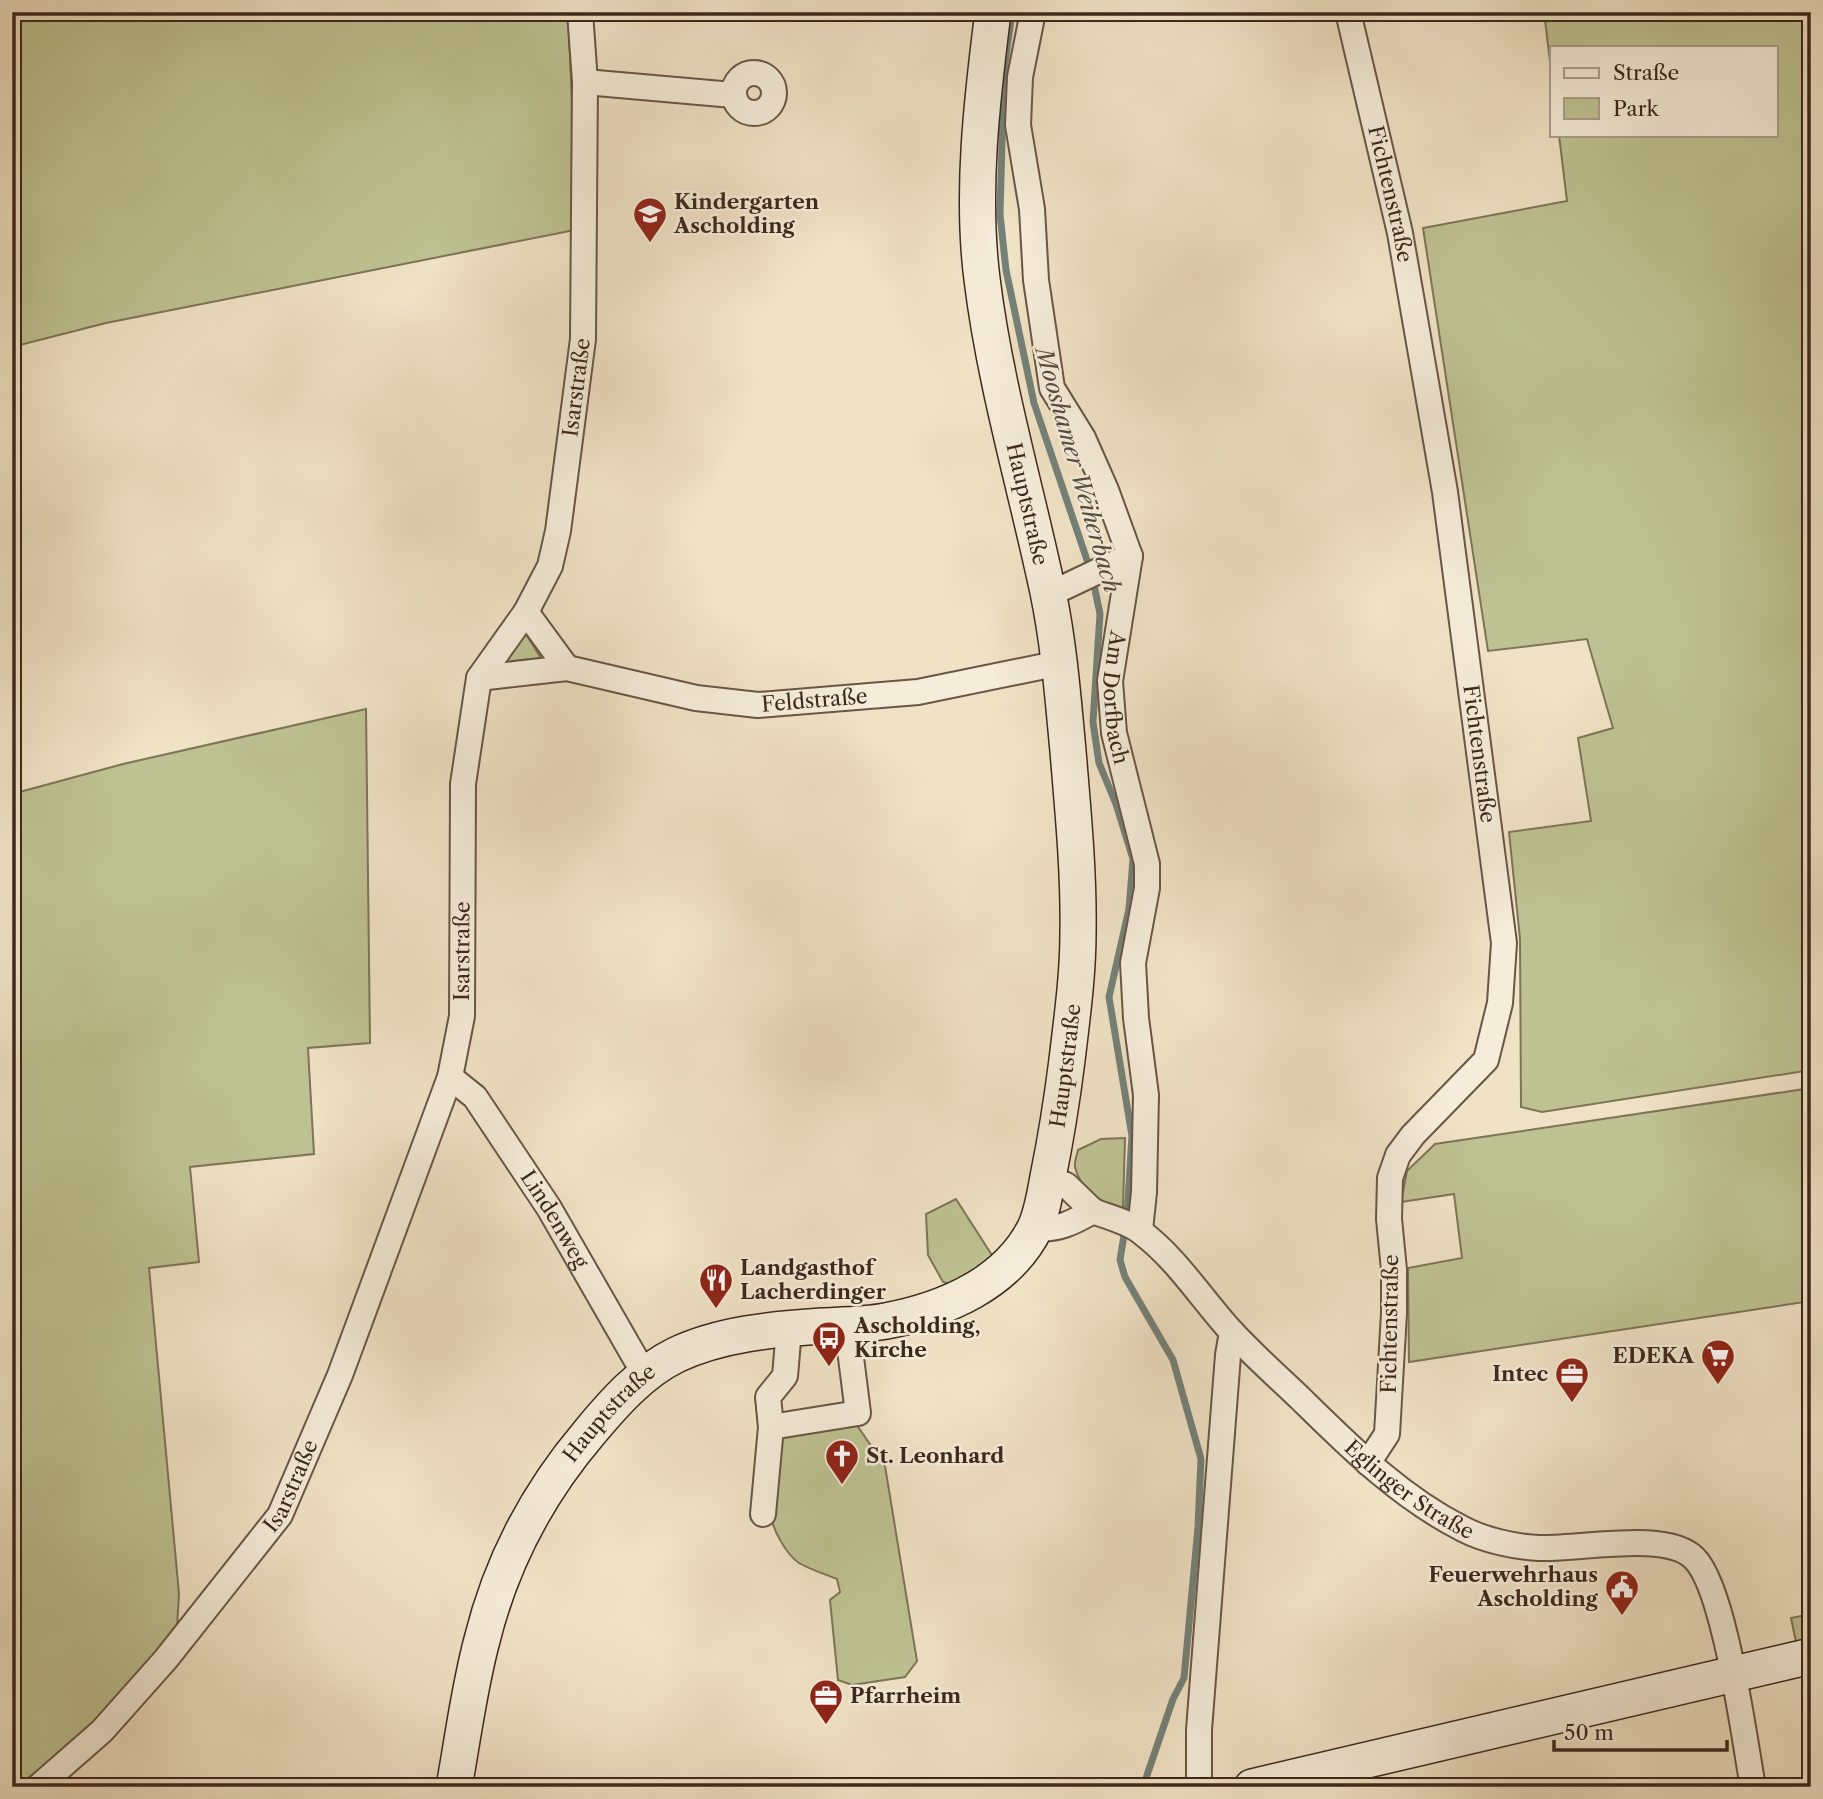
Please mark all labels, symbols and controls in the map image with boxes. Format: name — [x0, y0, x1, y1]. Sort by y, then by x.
legend — [1550, 46, 1778, 136]
text: Straße — [1613, 60, 1679, 85]
text: Park — [1613, 96, 1659, 121]
street label: Fichtenstraße — [1363, 123, 1418, 264]
place label: Kindergarten Ascholding — [673, 189, 820, 238]
school or university icon: Kindergarten Ascholding — [631, 195, 669, 244]
street label: Isarstraße — [557, 336, 595, 438]
water label: Mooshamer Weiherbach — [1029, 341, 1126, 596]
street label: Hauptstraße — [1001, 440, 1054, 568]
street label: Am Dorfbach — [1097, 628, 1134, 767]
street label: Feldstraße — [760, 683, 868, 717]
street label: Fichtenstraße — [1458, 683, 1501, 824]
street label: Isarstraße — [449, 901, 474, 1001]
street label: Hauptstraße — [1044, 1002, 1086, 1129]
street label: Lindenweg — [515, 1165, 594, 1273]
street label: Fichtenstraße — [1376, 1254, 1403, 1394]
place label: Landgasthof Lacherdinger — [740, 1255, 887, 1304]
restaurant icon: Landgasthof Lacherdinger — [697, 1261, 735, 1310]
place label: Ascholding, Kirche — [853, 1313, 980, 1362]
bus stop icon: Ascholding, Kirche — [810, 1319, 848, 1368]
supermarket icon: EDEKA — [1699, 1337, 1737, 1386]
place label: EDEKA — [1613, 1343, 1695, 1368]
office icon: Intec — [1553, 1355, 1591, 1404]
street label: Hauptstraße — [557, 1359, 660, 1467]
place label: Intec — [1492, 1361, 1548, 1386]
street label: Eglinger Straße — [1340, 1435, 1478, 1544]
street label: Isarstraße — [258, 1436, 323, 1537]
church icon: St. Leonhard — [823, 1437, 861, 1486]
place label: St. Leonhard — [866, 1443, 1004, 1468]
place label: Feuerwehrhaus Ascholding — [1428, 1562, 1599, 1611]
public building icon: Feuerwehrhaus Ascholding — [1603, 1568, 1641, 1617]
office icon: Pfarrheim — [807, 1677, 845, 1726]
place label: Pfarrheim — [850, 1683, 961, 1708]
scale bar — [1554, 1708, 1727, 1752]
text: 50 m — [1564, 1720, 1614, 1745]

